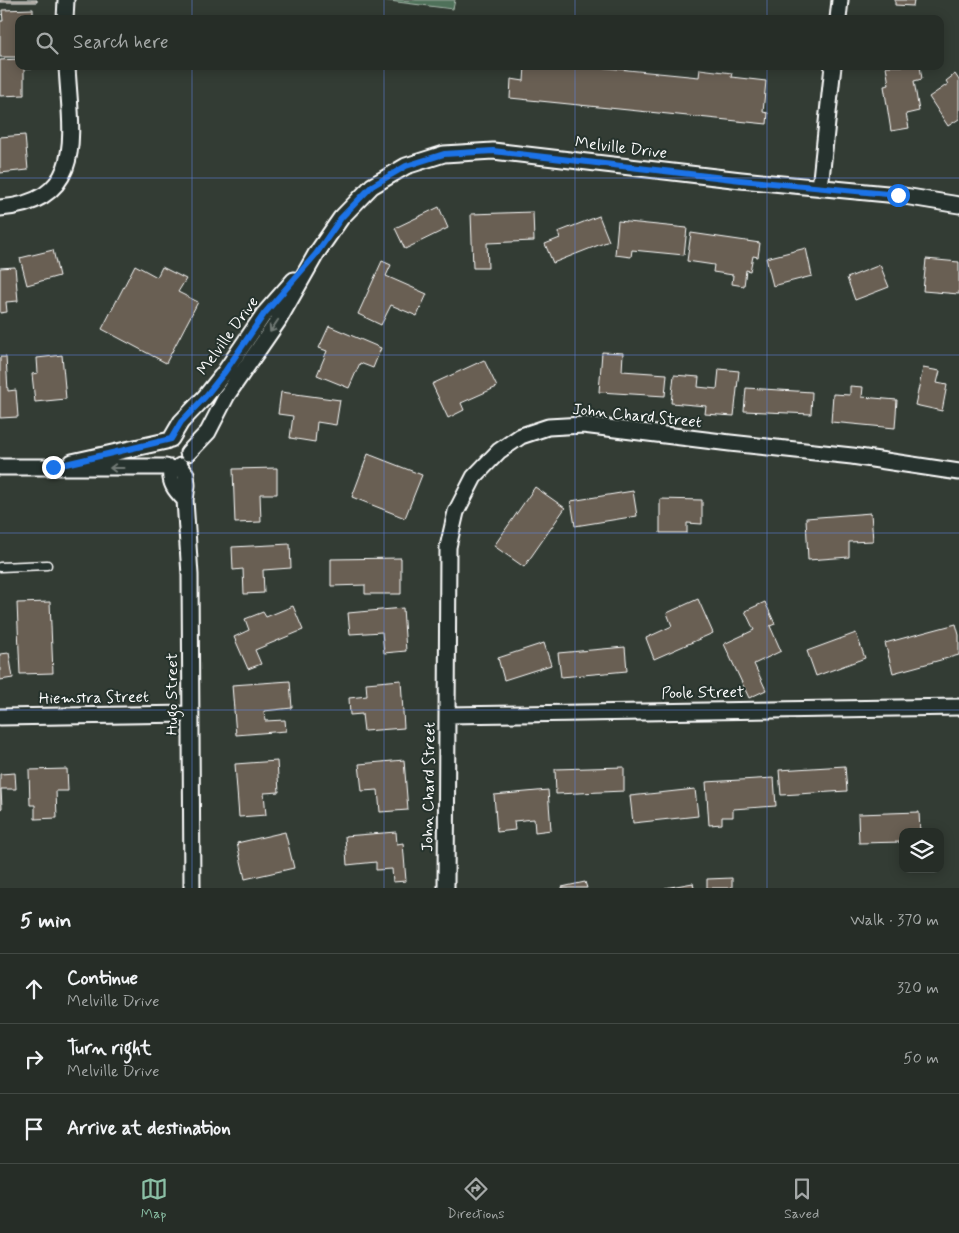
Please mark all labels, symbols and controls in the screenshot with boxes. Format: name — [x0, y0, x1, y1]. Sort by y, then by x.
search box — [15, 15, 944, 70]
icon: search — [33, 29, 61, 57]
text: Search here — [73, 30, 169, 55]
street label: Melville Drive — [574, 132, 668, 164]
route start — [887, 184, 910, 207]
street label: Melville Drive — [192, 292, 264, 380]
one-way arrow — [269, 319, 279, 333]
street label: John Chard Street — [571, 399, 703, 433]
route end — [42, 456, 65, 479]
one-way arrow — [110, 463, 126, 473]
street label: Hugo Street — [162, 652, 184, 735]
street label: Poole Street — [661, 682, 745, 704]
street label: Hiemstra Street — [39, 687, 149, 709]
street label: John Chard Street — [417, 722, 441, 852]
map controls — [899, 828, 944, 873]
button: layers — [899, 828, 944, 873]
text: 5 min — [20, 907, 72, 935]
text: Walk · 370 m — [850, 910, 939, 931]
text: Continue — [67, 966, 138, 991]
icon: ahead — [20, 975, 48, 1003]
text: 320 m — [897, 978, 939, 999]
text: Melville Drive — [67, 991, 160, 1012]
text: Turn right — [67, 1036, 151, 1061]
icon: right — [20, 1045, 48, 1073]
text: 50 m — [903, 1048, 939, 1069]
text: Melville Drive — [67, 1061, 160, 1082]
icon: arrive — [20, 1115, 48, 1143]
text: Arrive at destination — [67, 1116, 231, 1141]
tab: Map — [140, 1175, 168, 1223]
tab: Directions — [447, 1175, 505, 1223]
tab: Saved — [784, 1175, 819, 1223]

